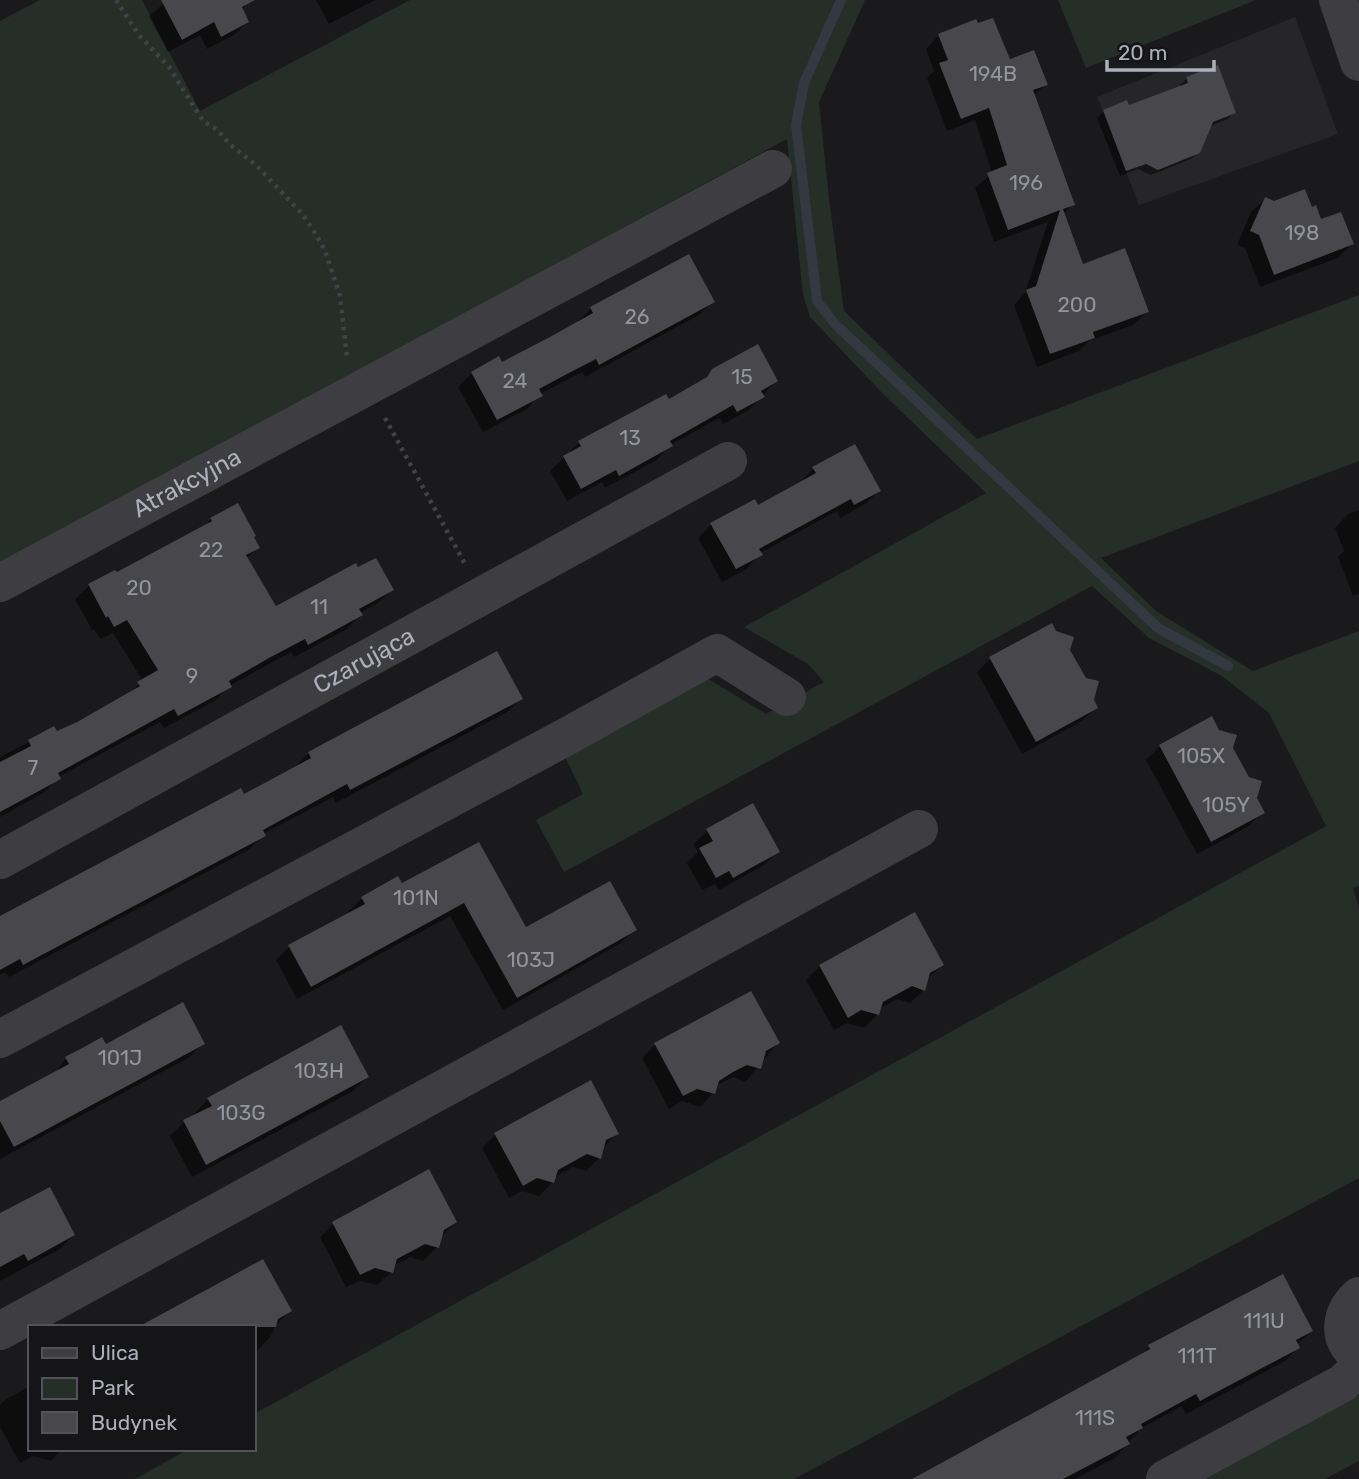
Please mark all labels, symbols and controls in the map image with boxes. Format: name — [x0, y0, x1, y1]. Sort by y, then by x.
scale bar — [1107, 28, 1214, 72]
text: 20 m — [1118, 40, 1167, 65]
house number: 194B — [969, 61, 1017, 86]
house number: 196 — [1009, 170, 1043, 195]
house number: 198 — [1285, 220, 1319, 245]
house number: 200 — [1058, 292, 1097, 317]
house number: 26 — [625, 304, 650, 329]
house number: 15 — [731, 364, 753, 389]
house number: 24 — [502, 368, 528, 393]
house number: 13 — [619, 425, 641, 450]
street label: Atrakcyjna — [128, 443, 246, 523]
house number: 22 — [199, 537, 223, 562]
house number: 20 — [126, 575, 152, 600]
house number: 11 — [310, 594, 328, 619]
street label: Czarująca — [309, 622, 419, 699]
house number: 9 — [186, 663, 198, 688]
house number: 105X — [1177, 743, 1225, 768]
house number: 7 — [28, 755, 39, 780]
house number: 105Y — [1202, 792, 1250, 817]
house number: 101N — [393, 885, 439, 910]
house number: 103J — [507, 947, 555, 972]
house number: 101J — [98, 1045, 142, 1070]
house number: 103H — [294, 1058, 344, 1083]
house number: 103G — [216, 1100, 266, 1125]
house number: 111U — [1243, 1308, 1285, 1333]
legend — [28, 1325, 256, 1451]
text: Ulica — [91, 1340, 139, 1365]
house number: 111T — [1177, 1343, 1217, 1368]
text: Park — [91, 1375, 135, 1400]
house number: 111S — [1075, 1405, 1115, 1430]
text: Budynek — [91, 1410, 177, 1435]

